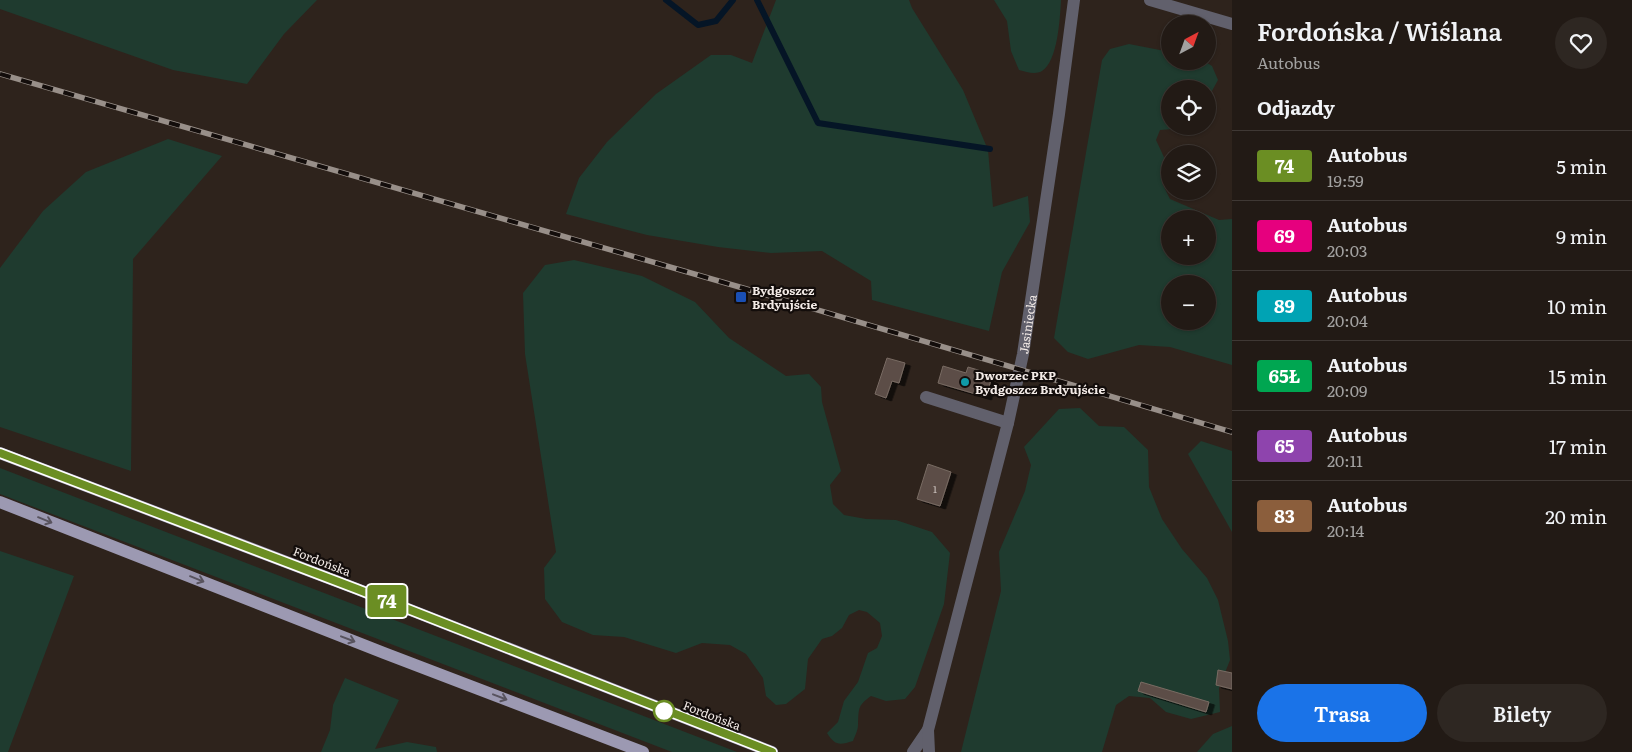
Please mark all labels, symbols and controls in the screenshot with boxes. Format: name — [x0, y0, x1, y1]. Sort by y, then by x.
text: Fordońska / Wiślana — [1257, 13, 1502, 48]
north arrow — [1161, 15, 1216, 70]
map controls — [1161, 15, 1216, 330]
button: heart — [1555, 17, 1607, 69]
text: Autobus — [1257, 50, 1320, 74]
button: locate — [1161, 80, 1216, 135]
text: Odjazdy — [1257, 93, 1335, 121]
text: Autobus — [1327, 140, 1407, 168]
button: layers — [1161, 145, 1216, 200]
text: 74 — [1275, 152, 1294, 179]
text: 5 min — [1556, 152, 1607, 180]
text: 19:59 — [1327, 168, 1364, 192]
button: + — [1161, 210, 1216, 265]
text: Autobus — [1327, 210, 1407, 238]
text: 69 — [1274, 222, 1295, 249]
text: 9 min — [1556, 222, 1607, 250]
text: 20:03 — [1327, 238, 1367, 262]
button: − — [1161, 275, 1216, 330]
text: Autobus — [1327, 280, 1407, 308]
place label: Bydgoszcz Brdyujście — [752, 281, 818, 313]
marker: Bydgoszcz Brdyujście — [734, 290, 748, 304]
text: 89 — [1274, 292, 1295, 319]
text: 10 min — [1547, 292, 1607, 320]
street label: Jasiniecka — [1014, 293, 1041, 355]
text: 20:04 — [1327, 308, 1368, 332]
text: Autobus — [1327, 350, 1407, 378]
text: 65Ł — [1269, 362, 1300, 389]
text: 15 min — [1548, 362, 1607, 390]
place label: Dworzec PKP Bydgoszcz Brdyujście — [975, 366, 1105, 398]
marker: Dworzec PKP Bydgoszcz Brdyujście — [959, 376, 971, 388]
text: 20:09 — [1327, 378, 1367, 402]
text: Autobus — [1327, 420, 1407, 448]
text: 65 — [1274, 432, 1295, 459]
text: 17 min — [1549, 432, 1607, 460]
text: 20:11 — [1327, 448, 1363, 472]
house number: 1 — [933, 481, 937, 496]
text: Autobus — [1327, 490, 1407, 518]
text: 83 — [1274, 502, 1295, 529]
text: 20 min — [1545, 502, 1607, 530]
one-way arrow — [37, 516, 53, 525]
text: 20:14 — [1327, 518, 1364, 542]
street label: Fordońska — [291, 542, 354, 580]
one-way arrow — [189, 575, 204, 585]
line badge: 74 — [364, 585, 410, 617]
text: 74 — [377, 587, 397, 614]
one-way arrow — [340, 635, 355, 644]
button: Trasa — [1257, 684, 1427, 742]
button: Bilety — [1437, 684, 1607, 742]
one-way arrow — [491, 693, 507, 702]
street label: Fordońska — [681, 696, 744, 734]
unlabelled marker — [653, 700, 675, 722]

